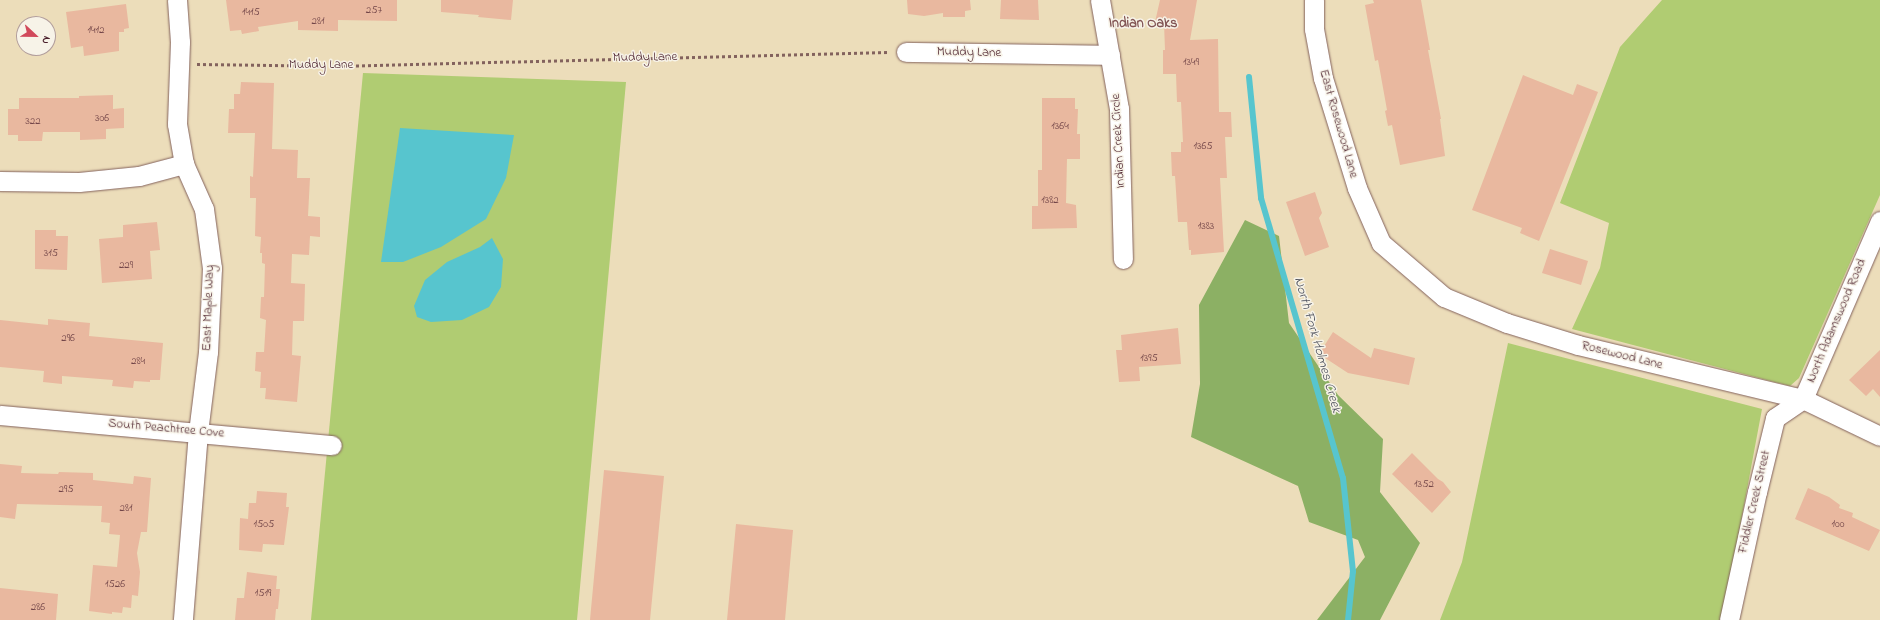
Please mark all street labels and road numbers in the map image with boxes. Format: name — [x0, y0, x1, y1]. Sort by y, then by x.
street label: Muddy Lane — [937, 45, 1001, 61]
street label: Muddy Lane — [613, 50, 677, 66]
street label: Muddy Lane — [289, 57, 353, 73]
street label: East Rosewood Lane — [1315, 68, 1361, 180]
street label: Indian Creek Circle — [1109, 93, 1129, 189]
street label: North Adamswood Road — [1804, 257, 1870, 385]
street label: East Maple Way — [200, 265, 218, 351]
street label: Rosewood Lane — [1580, 338, 1664, 374]
street label: South Peachtree Cove — [107, 416, 225, 442]
street label: Fiddler Creek Street — [1736, 449, 1774, 555]

